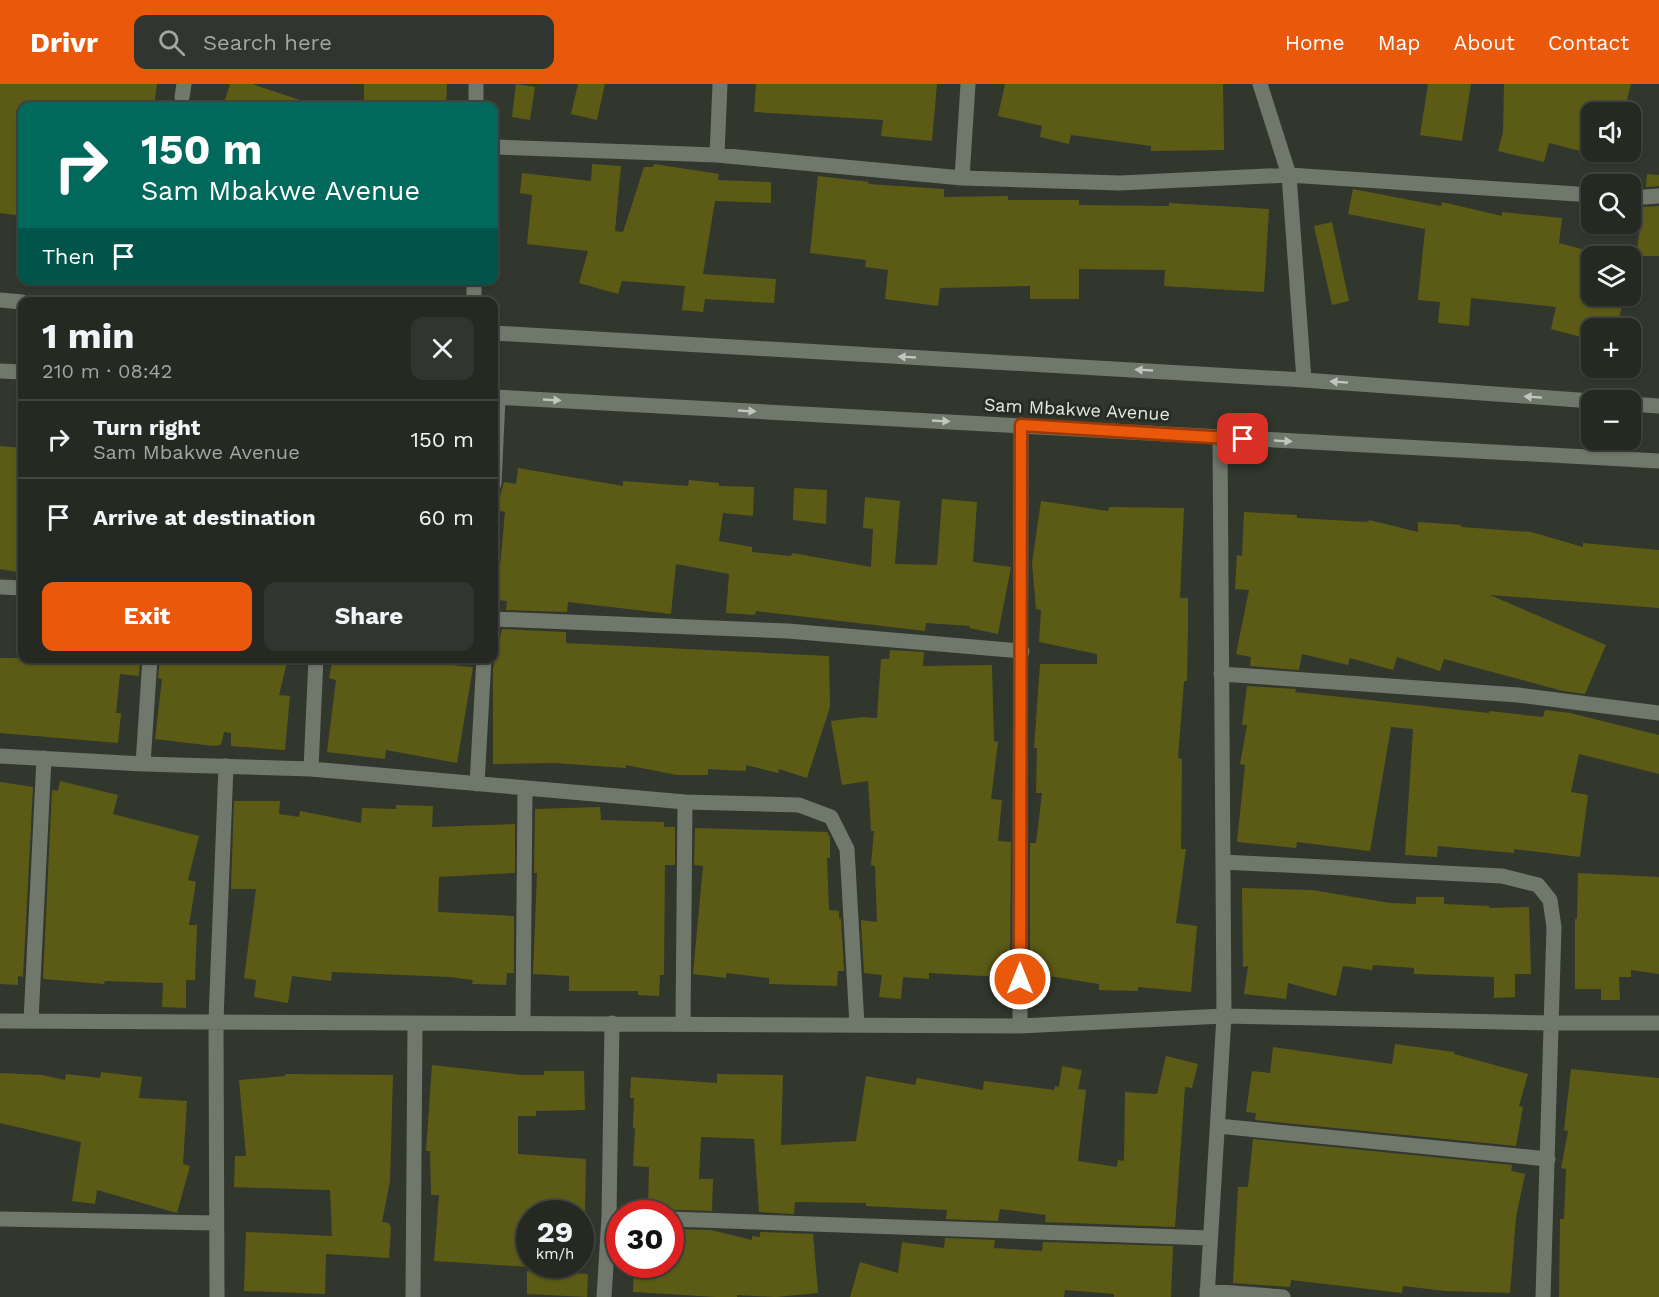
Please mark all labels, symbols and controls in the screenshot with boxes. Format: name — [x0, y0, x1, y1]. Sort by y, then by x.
search box — [134, 15, 554, 69]
text: Drivr — [30, 26, 98, 59]
icon: search — [155, 26, 188, 59]
text: Search here — [203, 30, 332, 55]
text: Home — [1285, 30, 1345, 55]
text: Map — [1378, 30, 1421, 55]
text: About — [1454, 30, 1515, 55]
text: Contact — [1548, 30, 1629, 55]
map controls — [1581, 102, 1641, 450]
button: sound — [1581, 102, 1641, 162]
text: 150 m — [141, 125, 262, 174]
icon: right — [42, 126, 120, 204]
button: search — [1581, 174, 1641, 234]
text: Sam Mbakwe Avenue — [141, 175, 420, 207]
icon: arrive — [107, 240, 140, 273]
text: Then — [42, 244, 95, 269]
button: layers — [1581, 246, 1641, 306]
text: 1 min — [42, 315, 134, 357]
button: close — [411, 317, 474, 380]
button: + — [1581, 318, 1641, 378]
one-way arrow — [898, 352, 917, 361]
text: 210 m · 08:42 — [42, 359, 173, 383]
one-way arrow — [1135, 366, 1154, 375]
one-way arrow — [1329, 377, 1348, 387]
button: − — [1581, 390, 1641, 450]
one-way arrow — [1524, 392, 1543, 402]
street label: Sam Mbakwe Avenue — [984, 394, 1170, 424]
one-way arrow — [542, 396, 561, 405]
one-way arrow — [737, 406, 756, 415]
pin — [1217, 413, 1268, 464]
text: Turn right — [93, 415, 200, 440]
one-way arrow — [932, 416, 951, 425]
icon: arrive — [1226, 422, 1259, 455]
icon: right — [42, 423, 75, 456]
text: 150 m — [410, 427, 474, 452]
one-way arrow — [1273, 436, 1292, 445]
text: Sam Mbakwe Avenue — [93, 440, 300, 464]
icon: arrive — [42, 501, 75, 534]
text: Arrive at destination — [93, 505, 316, 530]
text: 60 m — [418, 505, 474, 530]
button: Exit — [42, 582, 252, 651]
button: Share — [264, 582, 474, 651]
position arrow — [988, 947, 1052, 1011]
speed limit sign: 30 — [606, 1200, 684, 1278]
text: 29 — [537, 1214, 573, 1249]
text: km/h — [536, 1245, 574, 1263]

